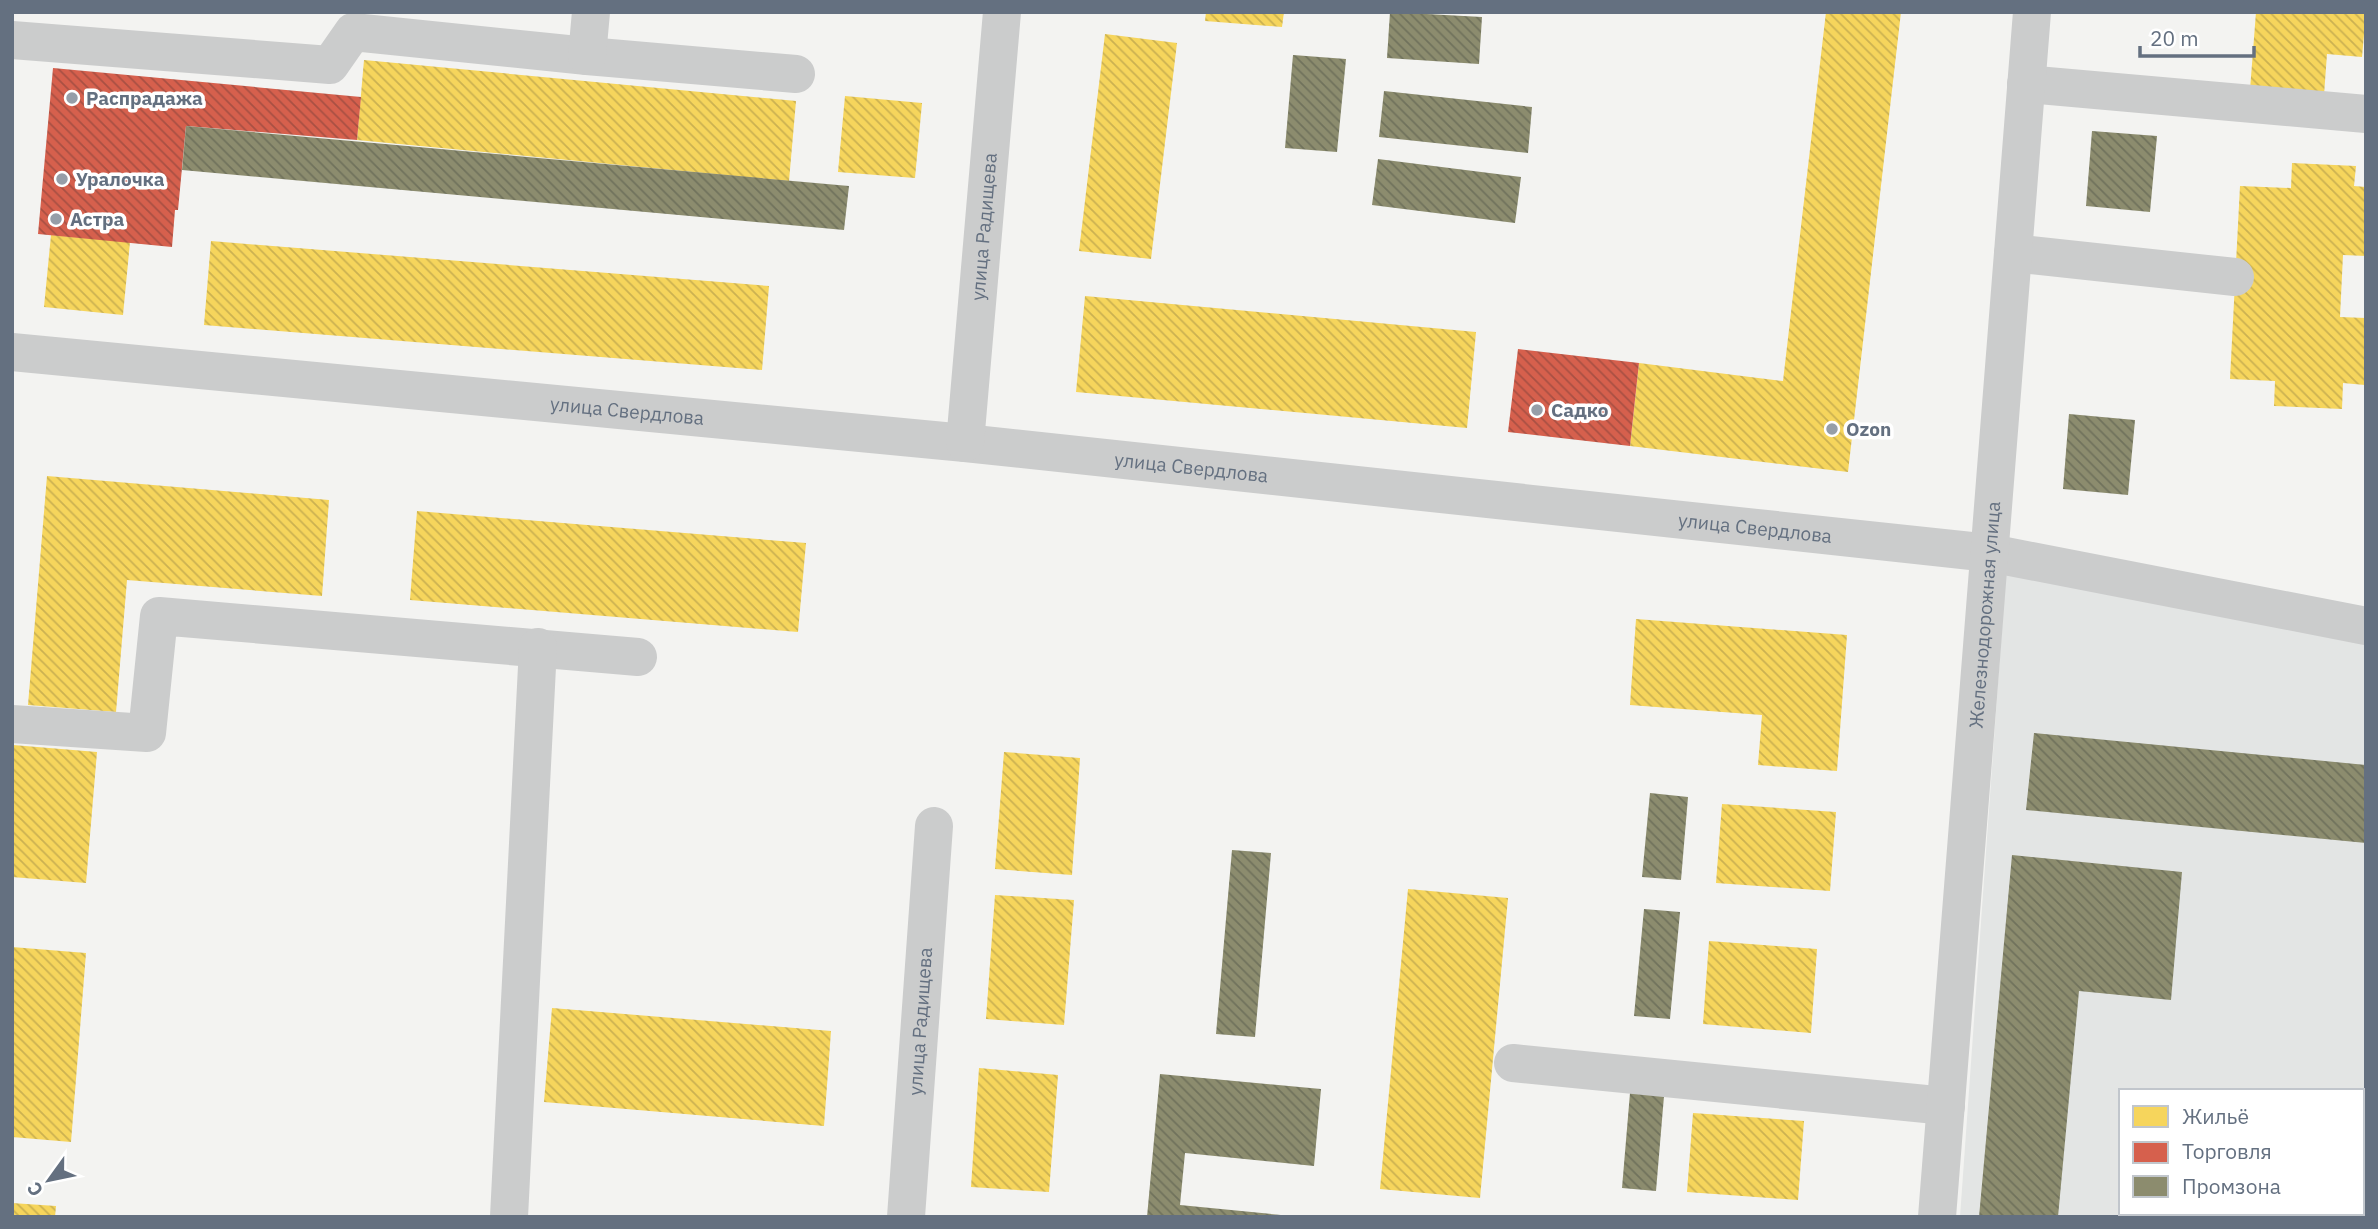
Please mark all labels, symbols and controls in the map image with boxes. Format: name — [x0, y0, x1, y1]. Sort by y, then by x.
scale bar — [2140, 14, 2254, 58]
text: 20 m — [2150, 24, 2199, 52]
place label: Распрадажа — [86, 86, 203, 110]
marker: Распрадажа — [64, 90, 80, 106]
street label: улица Радищева — [965, 152, 1002, 302]
place label: Уралочка — [76, 167, 165, 191]
marker: Уралочка — [54, 171, 70, 187]
place label: Астра — [70, 207, 125, 231]
marker: Астра — [48, 211, 64, 227]
street label: улица Свердлова — [549, 391, 705, 430]
place label: Садко — [1551, 398, 1609, 422]
marker: Садко — [1529, 402, 1545, 418]
place label: Ozon — [1846, 417, 1891, 441]
marker: Ozon — [1824, 421, 1840, 437]
street label: улица Свердлова — [1113, 447, 1269, 487]
street label: Железнодорожная улица — [1964, 500, 2005, 729]
street label: улица Свердлова — [1677, 508, 1833, 548]
street label: улица Радищева — [903, 947, 937, 1096]
legend — [2119, 1089, 2364, 1215]
text: Жильё — [2182, 1102, 2249, 1130]
text: Торговля — [2182, 1137, 2272, 1165]
north arrow — [14, 1145, 84, 1215]
text: Промзона — [2182, 1172, 2281, 1200]
text: С — [21, 1178, 48, 1201]

